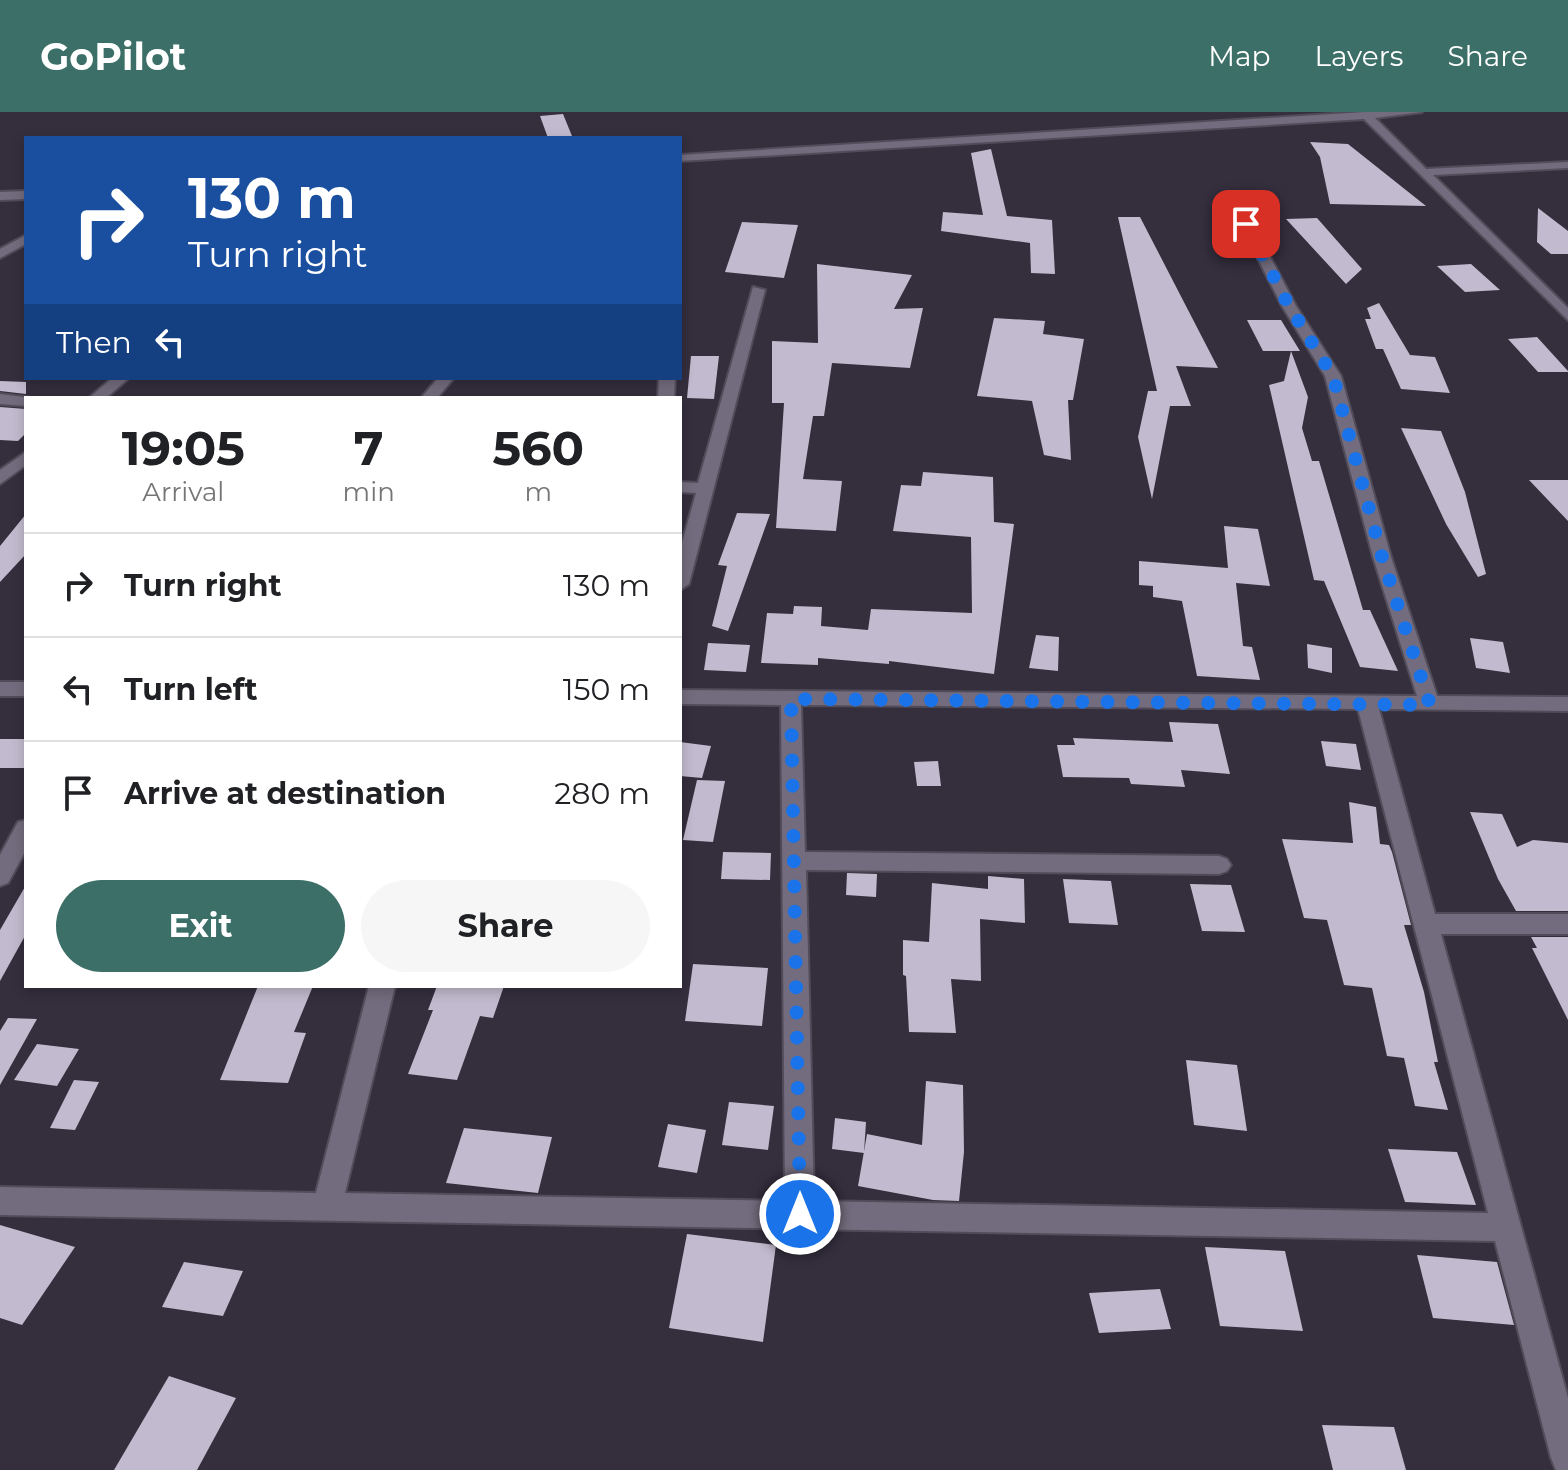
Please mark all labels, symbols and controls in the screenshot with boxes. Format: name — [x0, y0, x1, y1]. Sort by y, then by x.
text: GoPilot — [40, 33, 186, 80]
text: Map — [1208, 39, 1271, 73]
text: Layers — [1315, 39, 1404, 73]
text: Share — [1448, 39, 1528, 73]
text: 130 m — [188, 164, 356, 232]
icon: right — [56, 168, 160, 272]
pin — [1212, 190, 1280, 258]
icon: arrive — [1224, 202, 1268, 246]
text: Turn right — [188, 232, 368, 276]
icon: left — [148, 320, 192, 364]
text: Then — [56, 324, 132, 361]
text: 19:05 — [122, 419, 245, 477]
text: 7 — [354, 419, 384, 477]
text: 560 — [492, 419, 584, 477]
text: Arrival — [142, 476, 224, 508]
text: min — [343, 476, 395, 508]
text: m — [525, 476, 552, 508]
icon: right — [56, 563, 100, 607]
text: Turn right — [124, 567, 281, 604]
text: 130 m — [563, 567, 650, 604]
icon: left — [56, 667, 100, 711]
text: Turn left — [124, 671, 257, 708]
text: 150 m — [563, 671, 650, 708]
icon: arrive — [56, 771, 100, 815]
text: Arrive at destination — [124, 775, 446, 812]
text: 280 m — [554, 775, 650, 812]
button: Exit — [56, 880, 345, 972]
button: Share — [361, 880, 650, 972]
position arrow — [758, 1172, 842, 1256]

